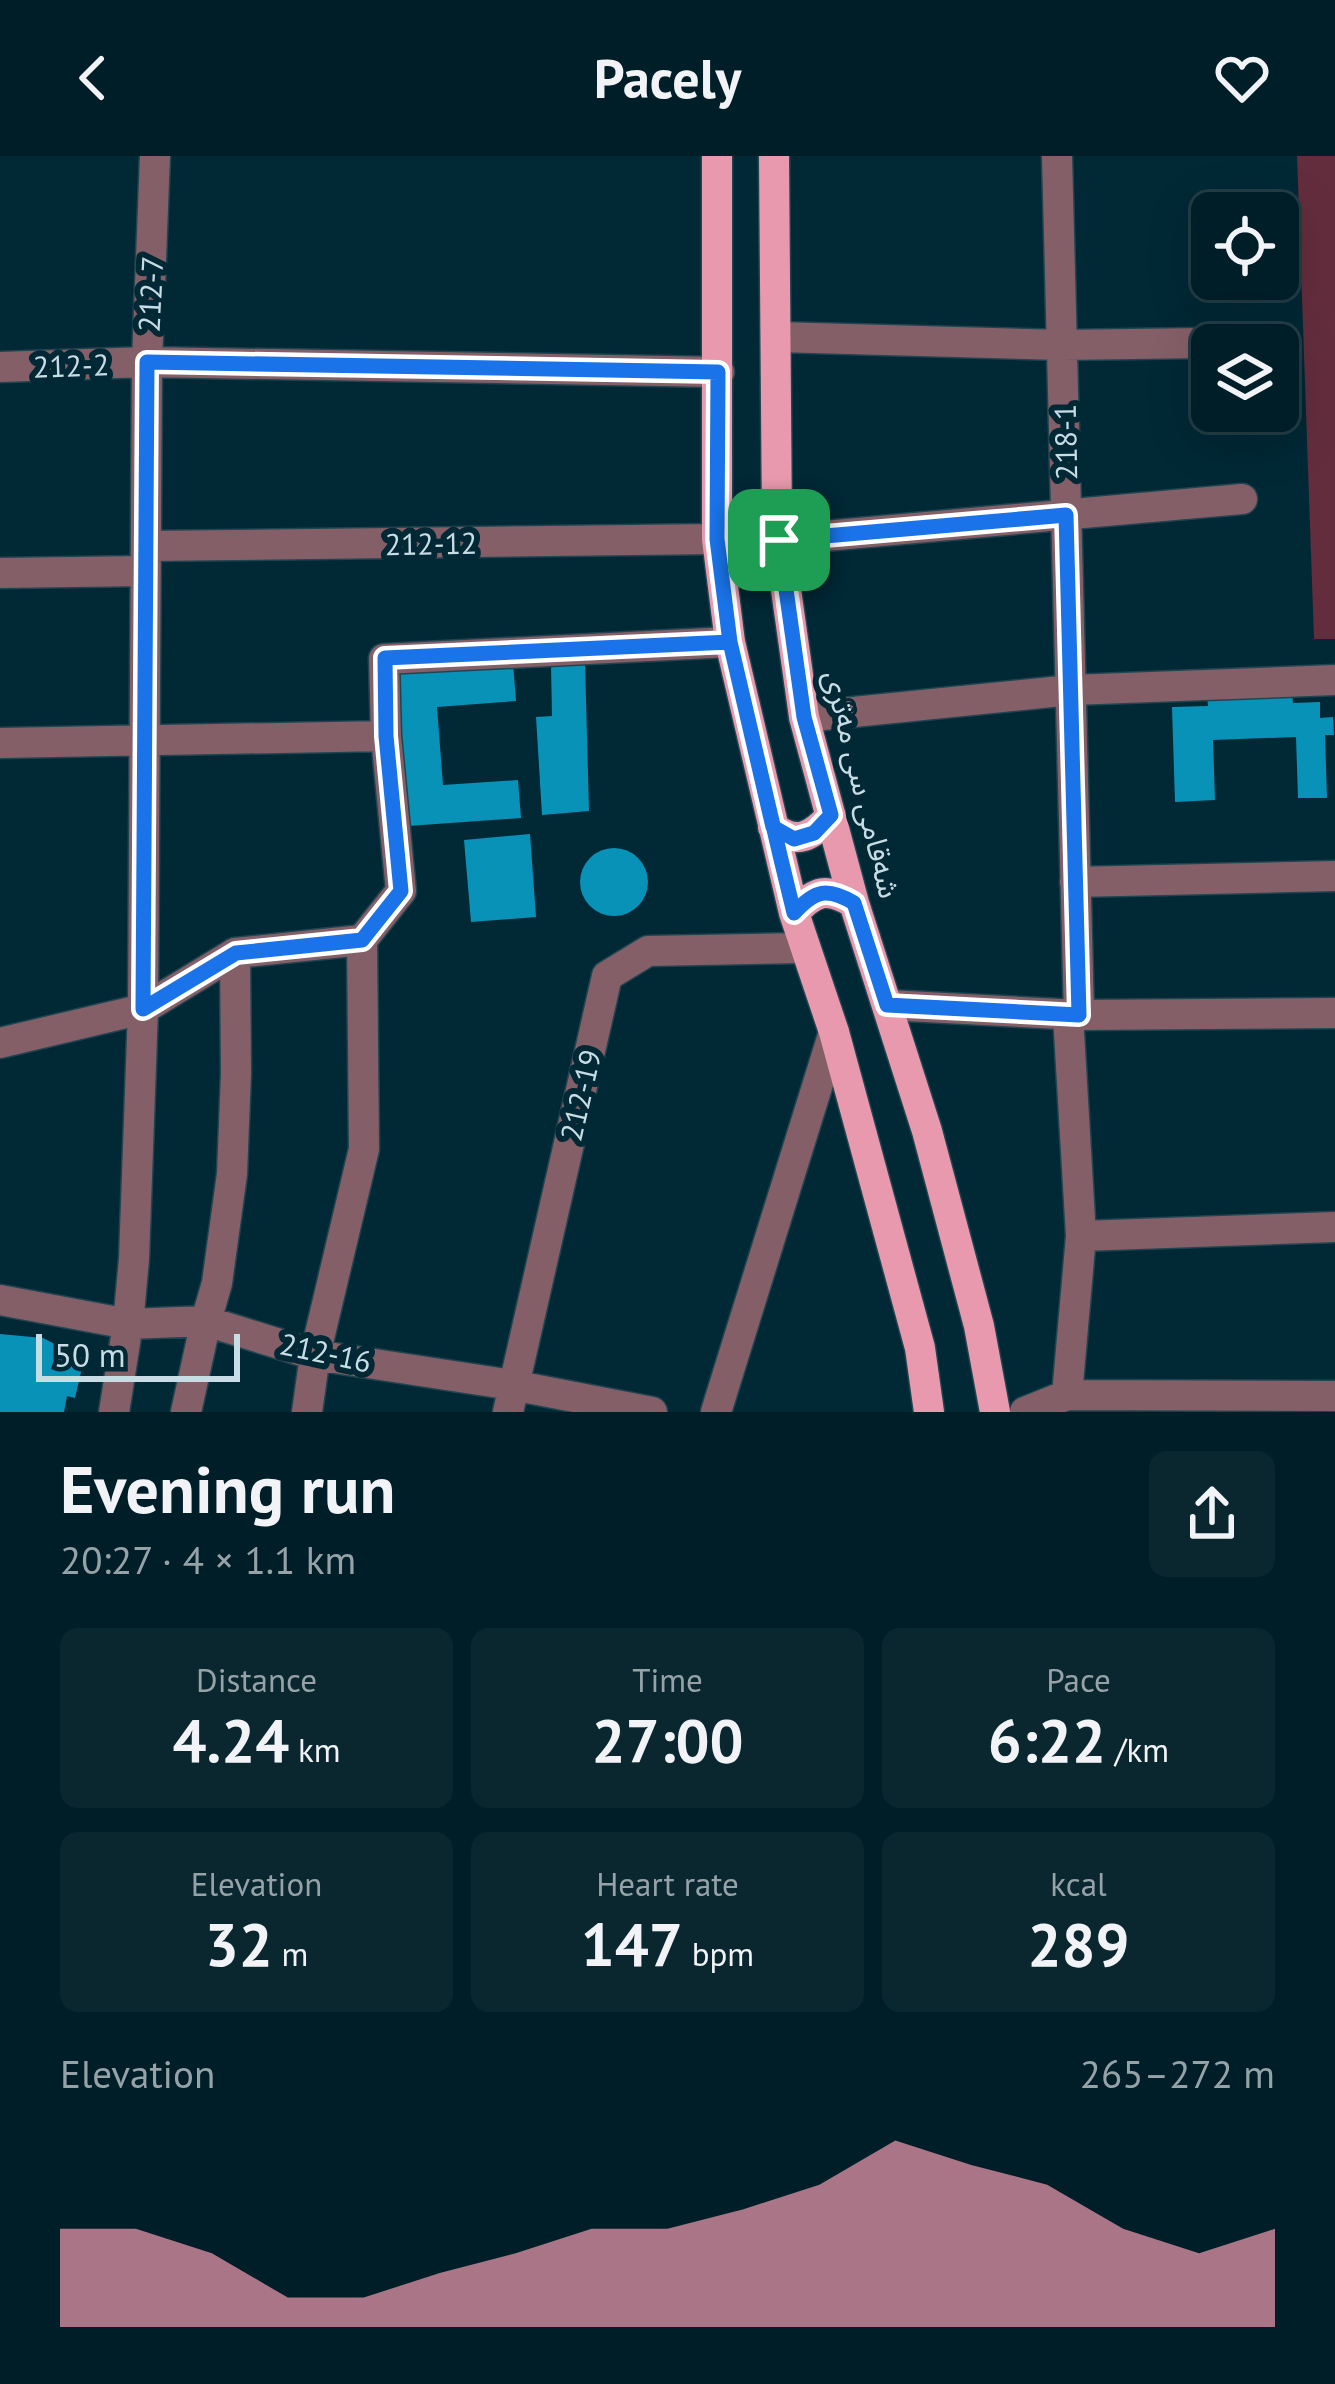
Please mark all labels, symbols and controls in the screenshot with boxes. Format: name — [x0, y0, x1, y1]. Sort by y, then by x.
text: Pacely — [594, 43, 741, 113]
icon: back — [60, 45, 126, 111]
icon: heart — [1209, 45, 1275, 111]
map controls — [1191, 192, 1299, 432]
button: locate — [1191, 192, 1299, 300]
street label: 212-7 — [129, 255, 171, 333]
button: layers — [1191, 324, 1299, 432]
street label: 212-2 — [32, 344, 110, 386]
street label: 218-1 — [1045, 404, 1085, 480]
pin — [728, 489, 830, 591]
icon: arrive — [746, 507, 812, 573]
street label: 212-12 — [384, 523, 478, 563]
street label: شەقامی سی مەتری — [816, 666, 910, 902]
street label: 212-19 — [551, 1046, 609, 1144]
street label: 212-16 — [277, 1323, 375, 1381]
scale bar — [36, 1328, 240, 1381]
text: 50 m — [54, 1333, 126, 1376]
text: Evening run — [60, 1446, 395, 1531]
button: share — [1149, 1451, 1275, 1577]
text: 20:27 · 4 × 1.1 km — [60, 1534, 356, 1585]
text: Distance — [196, 1658, 317, 1701]
text: Time — [632, 1658, 703, 1701]
text: Pace — [1046, 1658, 1111, 1701]
text: 4.24 — [172, 1701, 289, 1779]
text: 27:00 — [591, 1701, 744, 1779]
text: 6:22 — [988, 1701, 1106, 1779]
text: km — [289, 1728, 341, 1771]
text: /km — [1106, 1728, 1169, 1771]
text: Elevation — [191, 1862, 322, 1905]
text: Heart rate — [596, 1862, 739, 1905]
text: kcal — [1050, 1862, 1107, 1905]
text: 32 — [205, 1905, 273, 1983]
text: 147 — [581, 1905, 683, 1983]
text: 289 — [1027, 1905, 1130, 1983]
text: m — [273, 1932, 308, 1975]
text: bpm — [683, 1932, 754, 1975]
text: Elevation — [60, 2048, 215, 2099]
text: 265–272 m — [1080, 2048, 1275, 2099]

